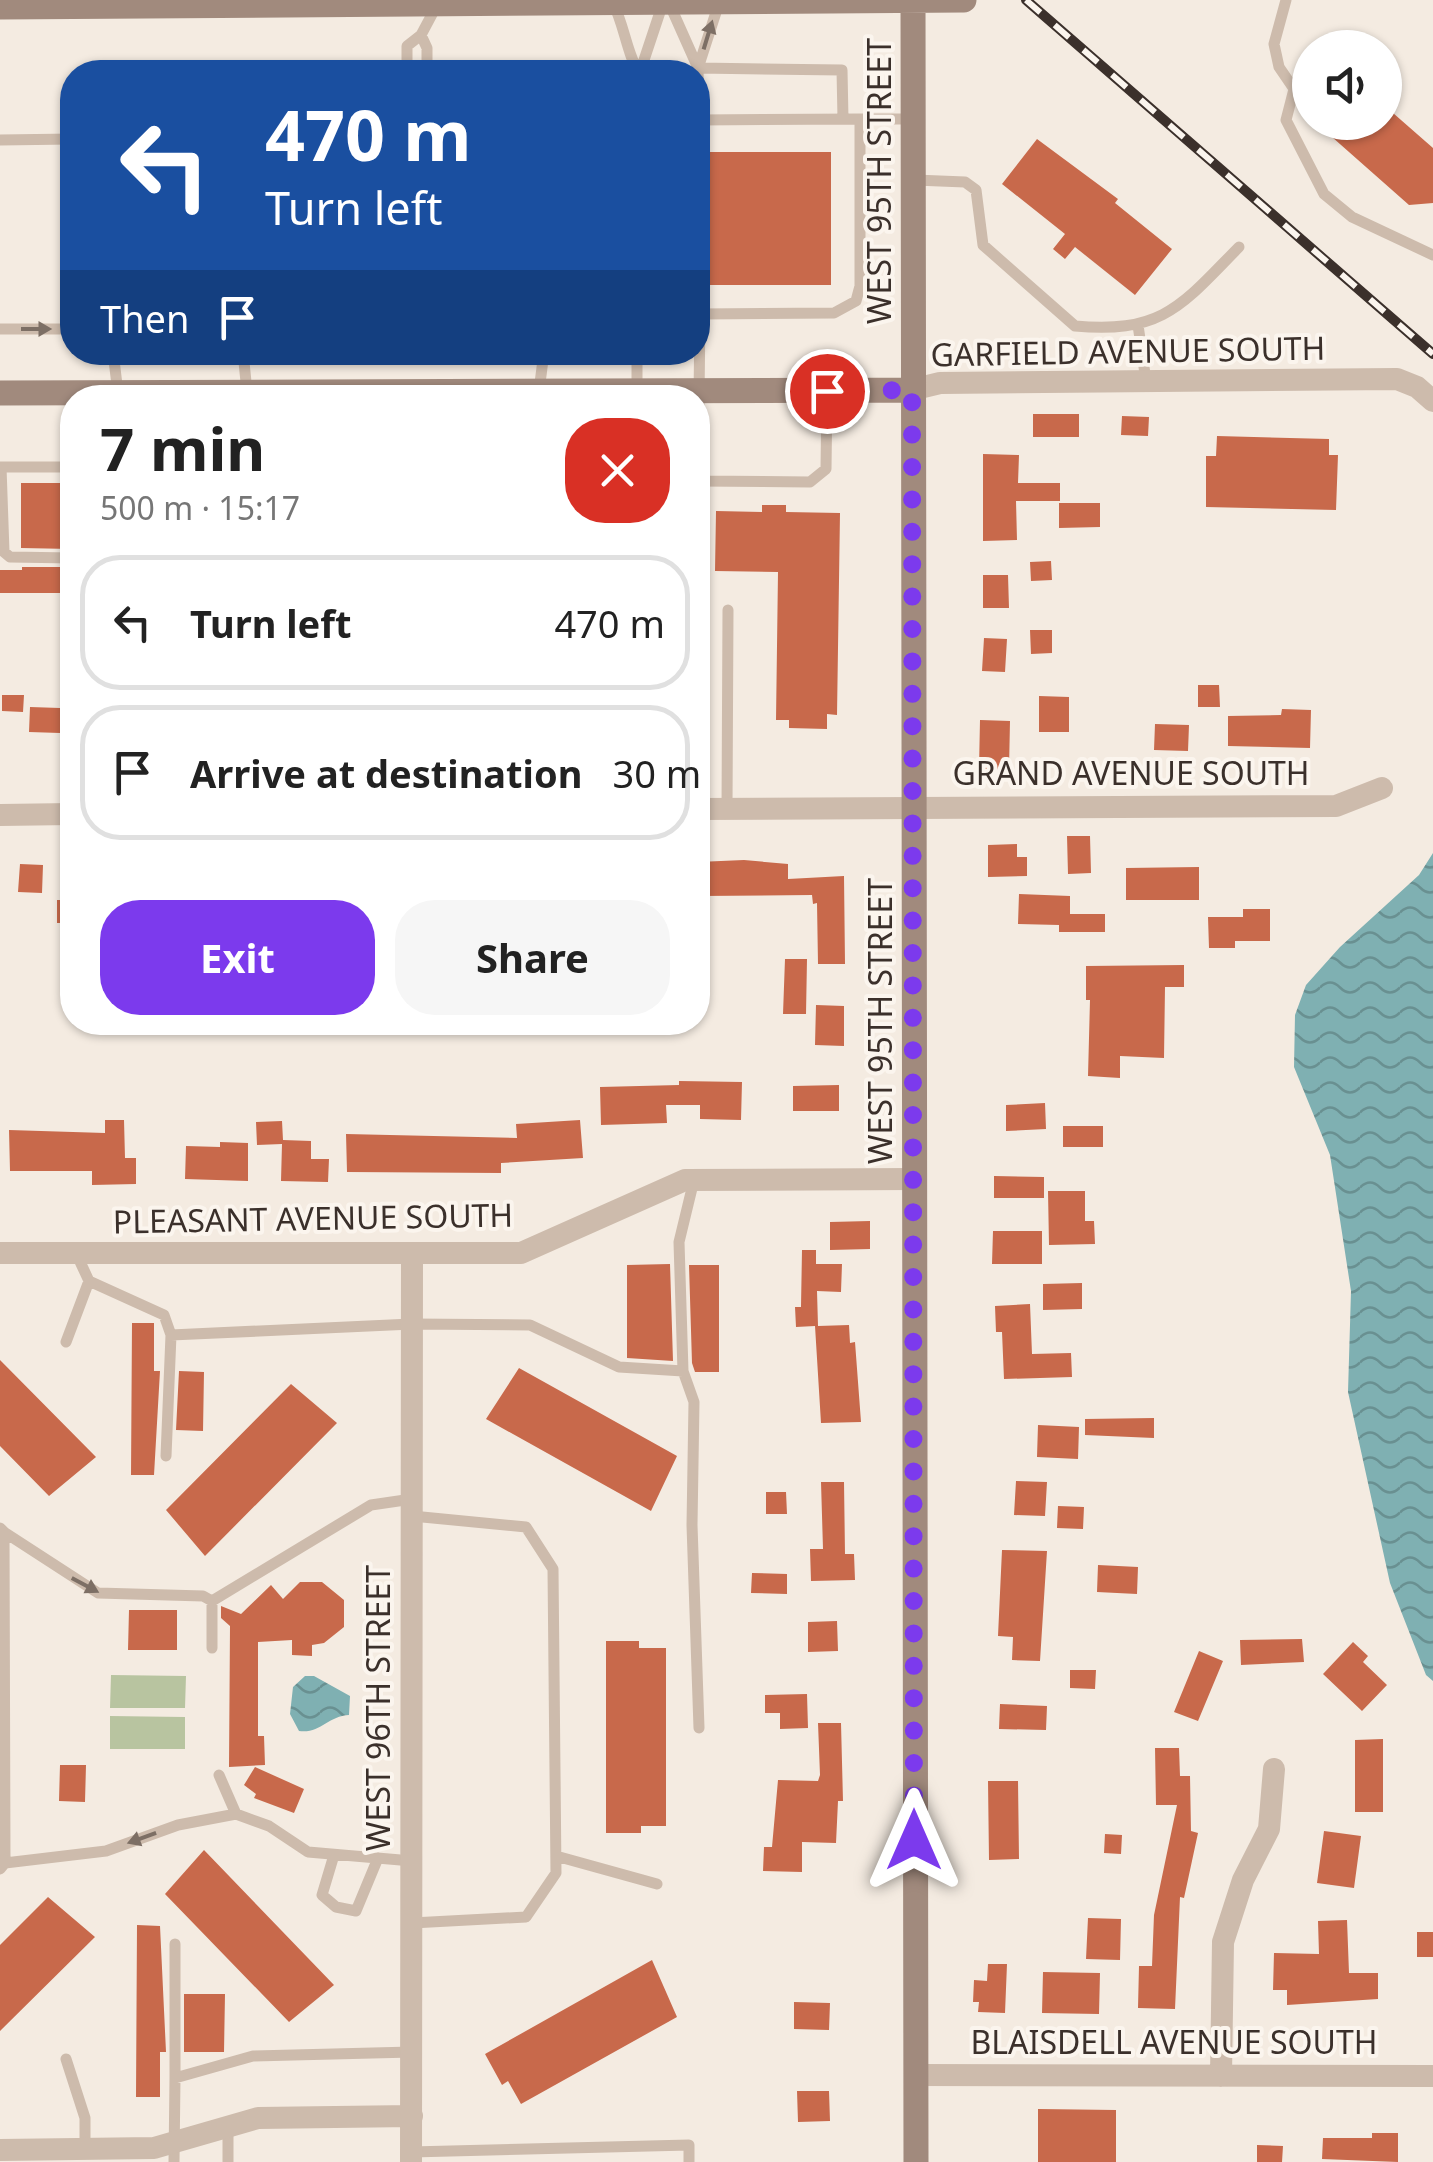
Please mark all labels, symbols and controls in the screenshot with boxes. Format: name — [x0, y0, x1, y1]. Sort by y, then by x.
one-way arrow — [701, 20, 716, 50]
map controls — [1292, 30, 1402, 140]
button: sound — [1292, 30, 1402, 140]
street label: WEST 95TH STREET — [857, 38, 900, 324]
text: 470 m — [265, 86, 472, 182]
icon: left — [100, 100, 230, 230]
text: Turn left — [265, 177, 442, 238]
icon: arrive — [210, 290, 265, 345]
text: Then — [100, 292, 190, 344]
one-way arrow — [21, 321, 53, 337]
street label: GARFIELD AVENUE SOUTH — [930, 326, 1326, 375]
pin — [785, 349, 870, 434]
icon: arrive — [800, 364, 855, 419]
text: 7 min — [100, 407, 265, 489]
button: close — [565, 418, 670, 523]
text: 500 m · 15:17 — [100, 486, 300, 529]
icon: left — [105, 595, 160, 650]
text: Turn left — [190, 597, 352, 649]
text: 470 m — [554, 597, 665, 649]
icon: arrive — [105, 745, 160, 800]
text: Arrive at destination — [190, 747, 582, 799]
text: 30 m — [612, 747, 701, 799]
street label: GRAND AVENUE SOUTH — [952, 751, 1310, 794]
street label: WEST 95TH STREET — [858, 878, 901, 1164]
button: Exit — [100, 900, 375, 1015]
button: Share — [395, 900, 670, 1015]
street label: PLEASANT AVENUE SOUTH — [112, 1193, 513, 1242]
street label: WEST 96TH STREET — [356, 1565, 399, 1851]
one-way arrow — [71, 1576, 99, 1593]
position arrow — [862, 1788, 966, 1892]
one-way arrow — [126, 1831, 156, 1846]
street label: BLAISDELL AVENUE SOUTH — [971, 2020, 1377, 2063]

